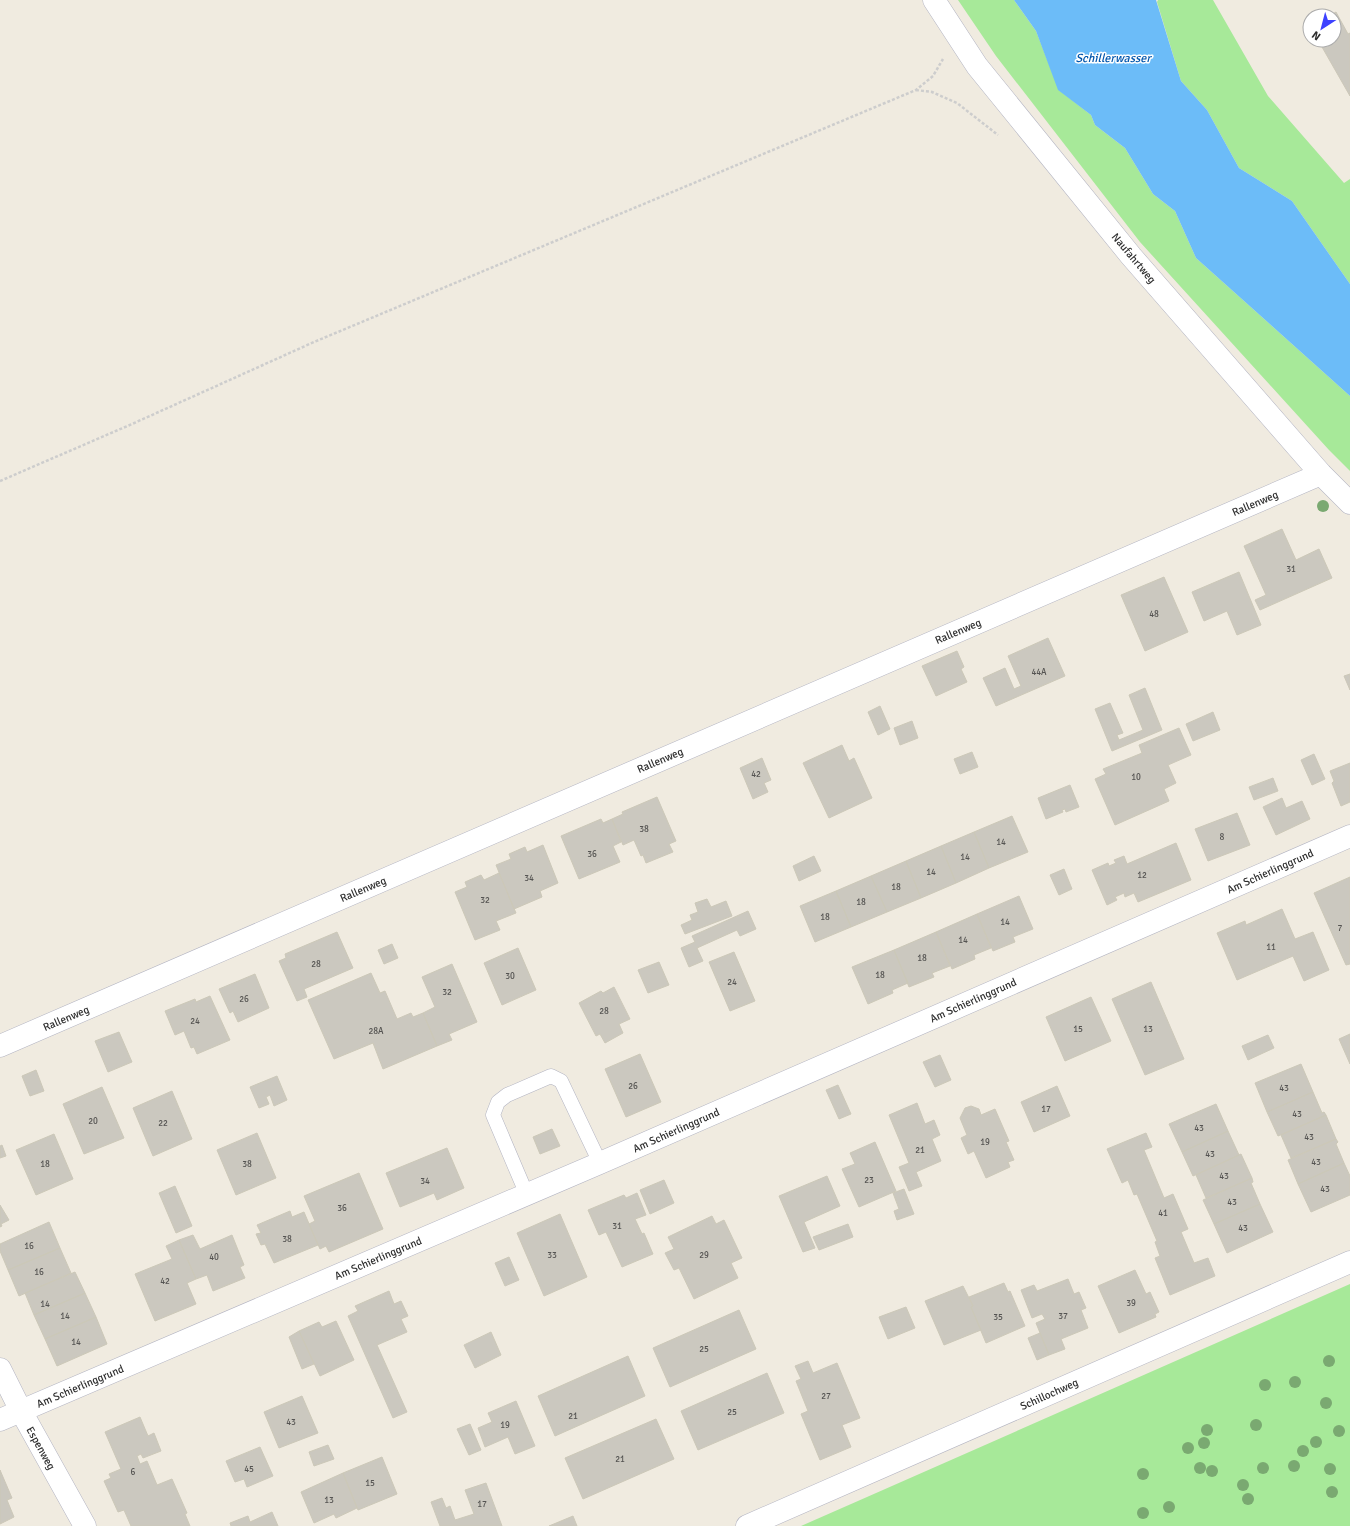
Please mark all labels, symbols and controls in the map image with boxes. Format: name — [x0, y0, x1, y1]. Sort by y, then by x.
north arrow — [1302, 8, 1342, 48]
text: N — [1309, 28, 1323, 43]
water label: Schillerwasser — [1075, 51, 1152, 66]
street label: Naufahrtweg — [1109, 231, 1159, 286]
street label: Rallenweg — [1230, 488, 1280, 519]
house number: 31 — [1286, 564, 1296, 575]
house number: 48 — [1149, 609, 1159, 620]
street label: Rallenweg — [933, 616, 983, 647]
house number: 44A — [1031, 667, 1047, 678]
street label: Rallenweg — [635, 745, 685, 776]
house number: 42 — [751, 769, 761, 780]
house number: 10 — [1131, 772, 1141, 783]
house number: 38 — [639, 824, 649, 835]
house number: 8 — [1220, 832, 1225, 843]
house number: 14 — [996, 837, 1006, 848]
street label: Am Schierlinggrund — [1225, 846, 1316, 896]
house number: 36 — [587, 849, 597, 860]
house number: 14 — [960, 852, 970, 863]
house number: 14 — [926, 867, 936, 878]
house number: 12 — [1137, 870, 1147, 881]
house number: 34 — [524, 873, 534, 884]
street label: Rallenweg — [338, 874, 388, 905]
house number: 18 — [891, 882, 901, 893]
house number: 32 — [480, 895, 490, 906]
house number: 18 — [856, 897, 866, 908]
house number: 18 — [820, 912, 830, 923]
house number: 14 — [1000, 917, 1010, 928]
house number: 7 — [1338, 923, 1343, 934]
house number: 14 — [958, 935, 968, 946]
house number: 11 — [1266, 942, 1276, 953]
house number: 18 — [917, 953, 927, 964]
house number: 28 — [311, 959, 321, 970]
house number: 18 — [875, 970, 885, 981]
house number: 30 — [505, 971, 515, 982]
street label: Am Schierlinggrund — [928, 975, 1019, 1025]
house number: 24 — [727, 977, 737, 988]
house number: 32 — [442, 987, 452, 998]
house number: 26 — [239, 994, 249, 1005]
street label: Rallenweg — [41, 1003, 91, 1034]
house number: 28 — [599, 1006, 609, 1017]
house number: 24 — [190, 1016, 200, 1027]
house number: 15 — [1073, 1024, 1083, 1035]
house number: 13 — [1143, 1024, 1153, 1035]
house number: 28A — [368, 1026, 384, 1037]
house number: 26 — [628, 1081, 638, 1092]
house number: 43 — [1279, 1083, 1289, 1094]
house number: 17 — [1041, 1104, 1051, 1115]
street label: Am Schierlinggrund — [631, 1105, 722, 1155]
house number: 43 — [1292, 1109, 1302, 1120]
house number: 20 — [88, 1116, 98, 1127]
house number: 22 — [158, 1118, 168, 1129]
house number: 43 — [1194, 1123, 1204, 1134]
house number: 43 — [1304, 1132, 1314, 1143]
house number: 19 — [980, 1137, 990, 1148]
house number: 21 — [915, 1145, 925, 1156]
house number: 43 — [1205, 1149, 1215, 1160]
house number: 43 — [1311, 1157, 1321, 1168]
house number: 18 — [40, 1159, 50, 1170]
house number: 38 — [242, 1159, 252, 1170]
house number: 43 — [1219, 1171, 1229, 1182]
house number: 23 — [864, 1175, 874, 1186]
house number: 34 — [420, 1176, 430, 1187]
house number: 43 — [1320, 1184, 1330, 1195]
house number: 43 — [1227, 1197, 1237, 1208]
house number: 36 — [337, 1203, 347, 1214]
house number: 41 — [1158, 1208, 1168, 1219]
house number: 31 — [612, 1221, 622, 1232]
house number: 43 — [1238, 1223, 1248, 1234]
house number: 38 — [282, 1234, 292, 1245]
street label: Am Schierlinggrund — [333, 1234, 424, 1283]
house number: 16 — [24, 1241, 34, 1252]
house number: 33 — [547, 1250, 557, 1261]
house number: 29 — [699, 1250, 709, 1261]
house number: 40 — [209, 1252, 219, 1263]
house number: 16 — [34, 1267, 44, 1278]
house number: 42 — [160, 1276, 170, 1287]
house number: 39 — [1126, 1298, 1136, 1309]
house number: 14 — [40, 1299, 50, 1310]
house number: 14 — [60, 1311, 70, 1322]
house number: 37 — [1058, 1311, 1068, 1322]
house number: 35 — [993, 1312, 1003, 1323]
house number: 14 — [71, 1337, 81, 1348]
house number: 25 — [699, 1344, 709, 1355]
street label: Am Schierlinggrund — [35, 1362, 126, 1411]
street label: Schillochweg — [1018, 1376, 1080, 1413]
house number: 27 — [821, 1391, 831, 1402]
house number: 25 — [727, 1407, 737, 1418]
house number: 21 — [568, 1411, 578, 1422]
house number: 43 — [286, 1417, 296, 1428]
house number: 19 — [500, 1420, 510, 1431]
street label: Espenweg — [23, 1424, 58, 1472]
house number: 21 — [615, 1454, 625, 1465]
house number: 45 — [244, 1464, 254, 1475]
house number: 6 — [131, 1467, 136, 1478]
house number: 15 — [365, 1478, 375, 1489]
house number: 13 — [324, 1495, 334, 1506]
house number: 17 — [477, 1499, 487, 1510]

